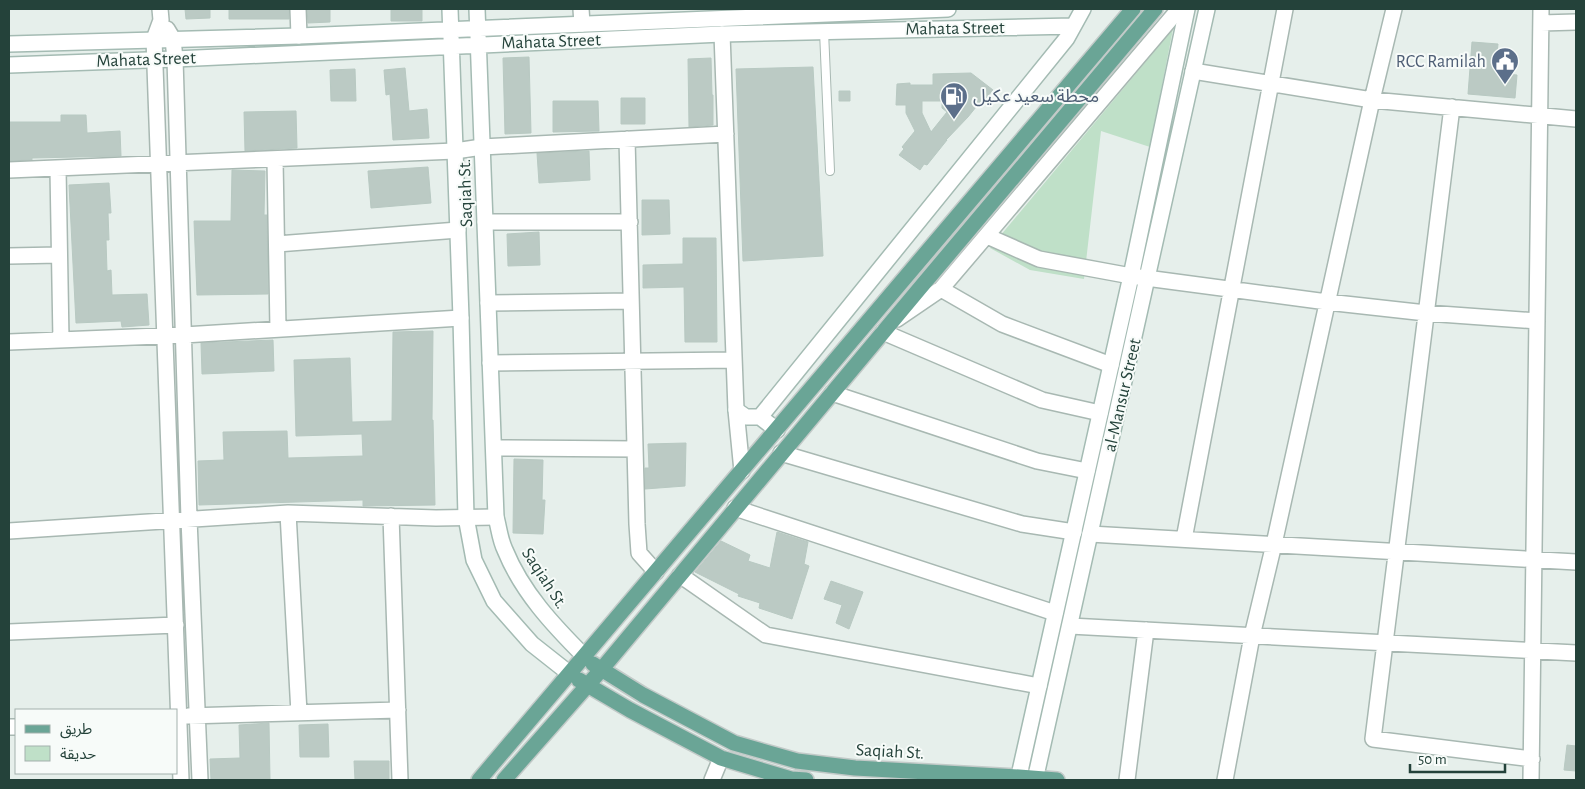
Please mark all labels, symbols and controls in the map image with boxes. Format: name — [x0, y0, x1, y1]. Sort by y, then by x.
street label: Mahata Street — [905, 19, 1005, 39]
street label: Mahata Street — [501, 31, 601, 53]
public building icon: RCC Ramilah — [1490, 46, 1520, 85]
street label: Mahata Street — [96, 49, 196, 71]
place label: RCC Ramilah — [1396, 53, 1486, 71]
fuel station icon: محطة سعيد عكيل — [939, 81, 969, 120]
place label: محطة سعيد عكيل — [973, 88, 1099, 107]
street label: Saqiah St. — [456, 158, 476, 227]
street label: al-Mansur Street — [1101, 336, 1145, 454]
street label: Saqiah St. — [518, 545, 570, 612]
legend — [15, 709, 178, 774]
text: طريق — [60, 722, 92, 739]
street label: Saqiah St. — [855, 741, 925, 763]
scale bar — [1410, 742, 1505, 774]
text: حديقة — [60, 747, 96, 762]
text: 50 m — [1418, 752, 1447, 767]

